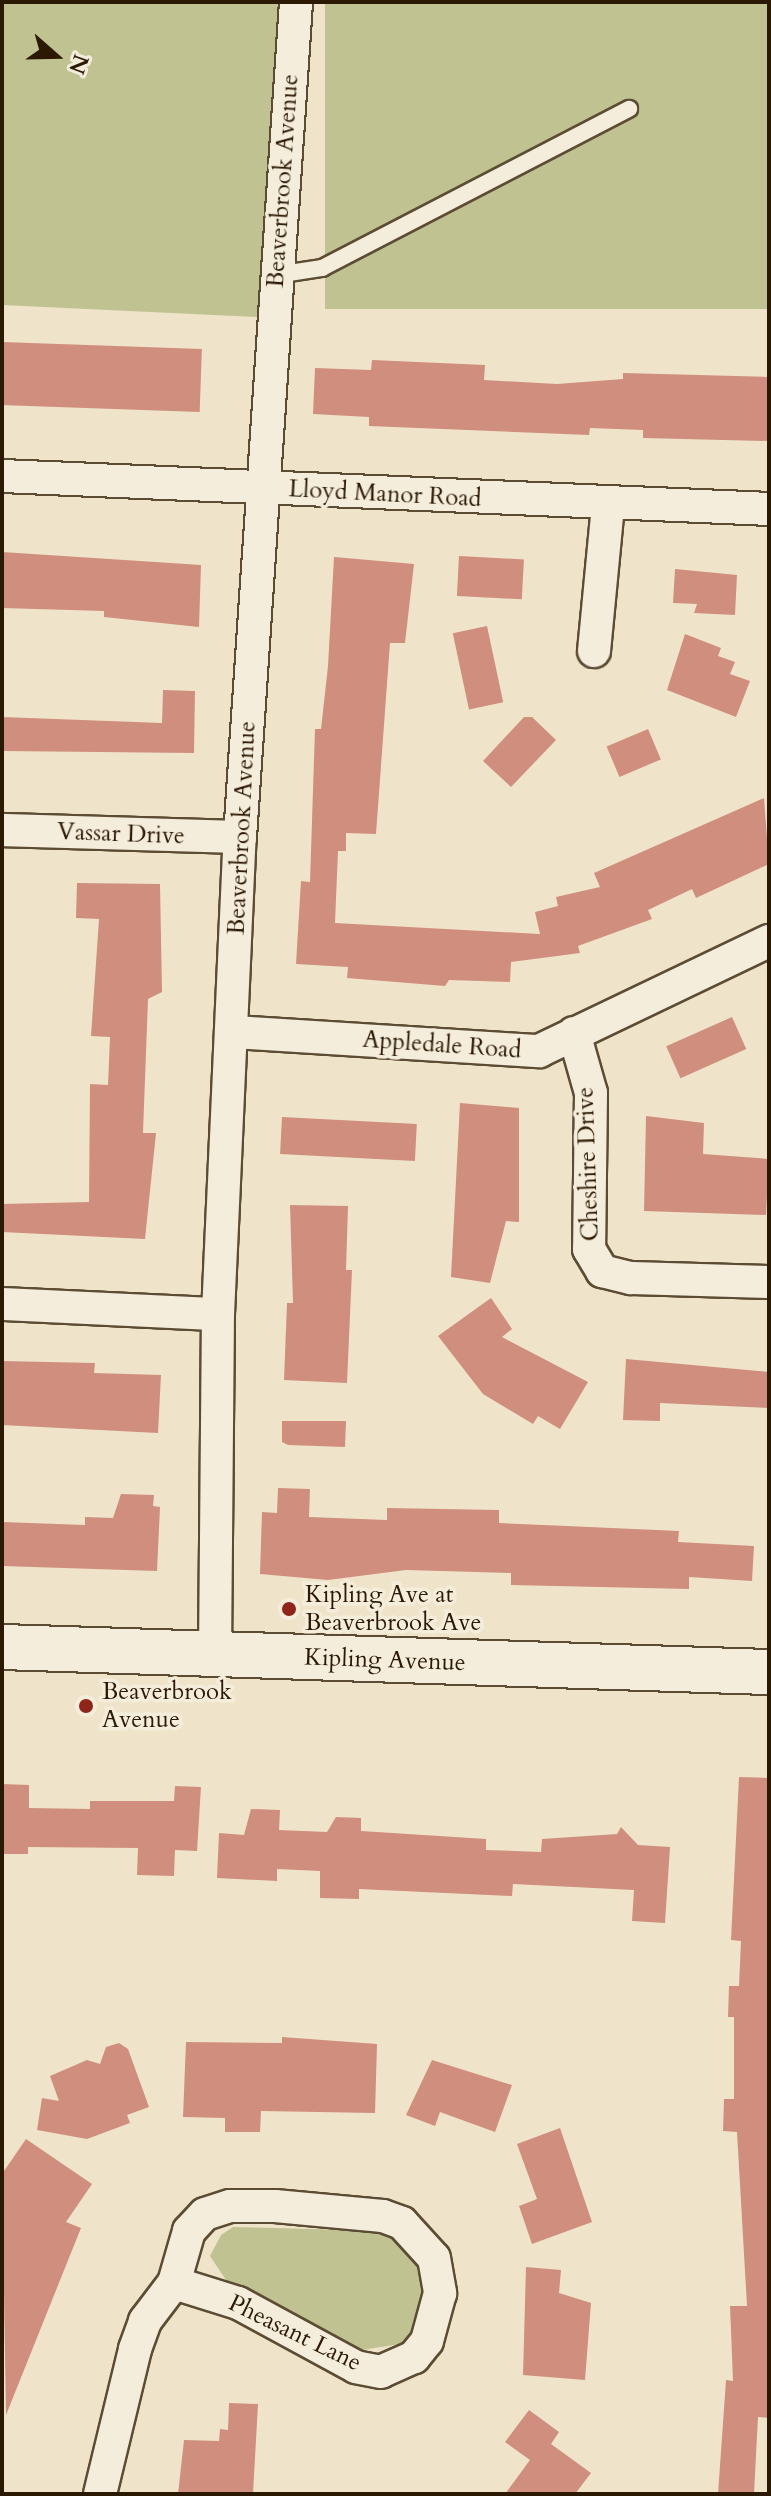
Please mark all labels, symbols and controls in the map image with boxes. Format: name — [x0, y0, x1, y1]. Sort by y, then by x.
north arrow — [16, 16, 96, 96]
text: N — [61, 50, 96, 78]
street label: Beaverbrook Avenue — [261, 73, 305, 289]
street label: Lloyd Manor Road — [288, 475, 482, 513]
street label: Beaverbrook Avenue — [222, 720, 262, 936]
street label: Vassar Drive — [57, 817, 185, 851]
street label: Appledale Road — [362, 1025, 522, 1065]
street label: Cheshire Drive — [571, 1086, 605, 1242]
place label: Kipling Ave at Beaverbrook Ave — [305, 1581, 481, 1637]
marker: Kipling Ave at Beaverbrook Ave — [280, 1600, 298, 1618]
street label: Kipling Avenue — [304, 1643, 466, 1677]
place label: Beaverbrook Avenue — [102, 1678, 232, 1734]
marker: Beaverbrook Avenue — [77, 1697, 95, 1715]
street label: Pheasant Lane — [224, 2288, 366, 2378]

